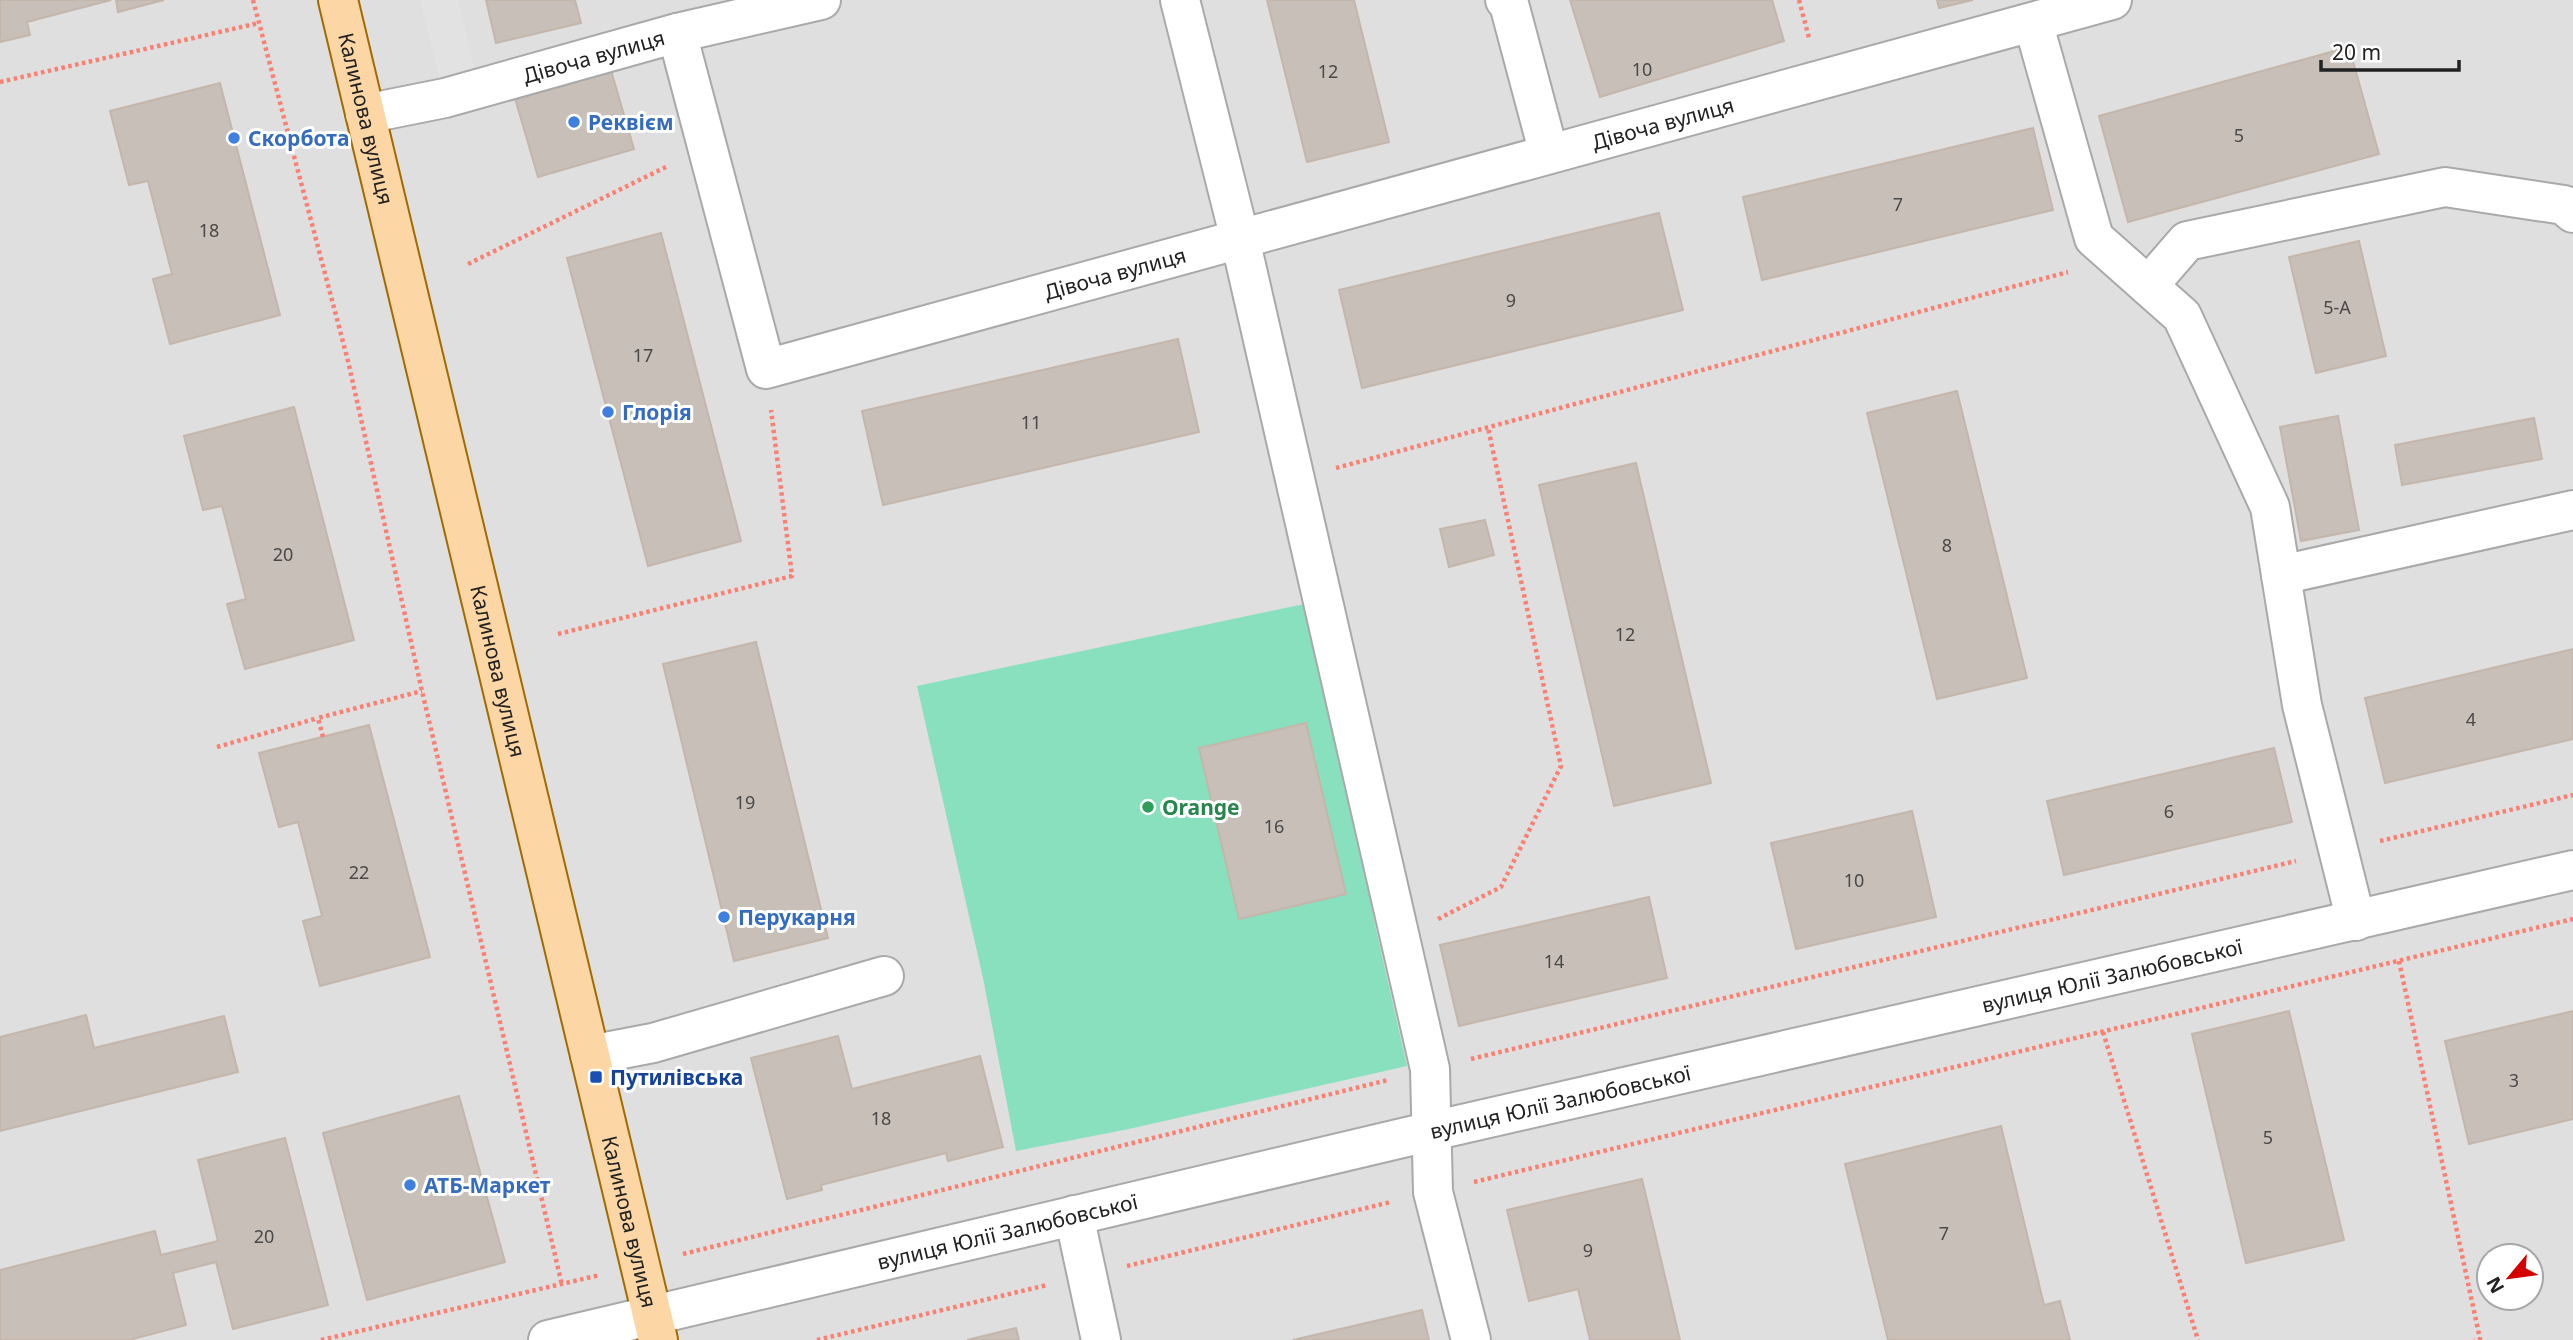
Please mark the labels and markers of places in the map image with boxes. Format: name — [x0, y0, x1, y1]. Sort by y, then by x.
place label: Реквієм — [588, 108, 674, 136]
marker: Реквієм — [566, 114, 582, 130]
place label: Скорбота — [248, 124, 350, 152]
marker: Скорбота — [226, 130, 242, 146]
place label: Глорія — [622, 398, 692, 426]
marker: Глорія — [600, 404, 616, 420]
place label: Orange — [1162, 793, 1240, 821]
marker: Orange — [1140, 799, 1156, 815]
place label: Перукарня — [738, 903, 856, 931]
marker: Перукарня — [716, 909, 732, 925]
place label: Путилівська — [610, 1063, 743, 1091]
marker: Путилівська — [588, 1069, 604, 1085]
place label: АТБ-Маркет — [424, 1171, 551, 1199]
marker: АТБ-Маркет — [402, 1177, 418, 1193]

